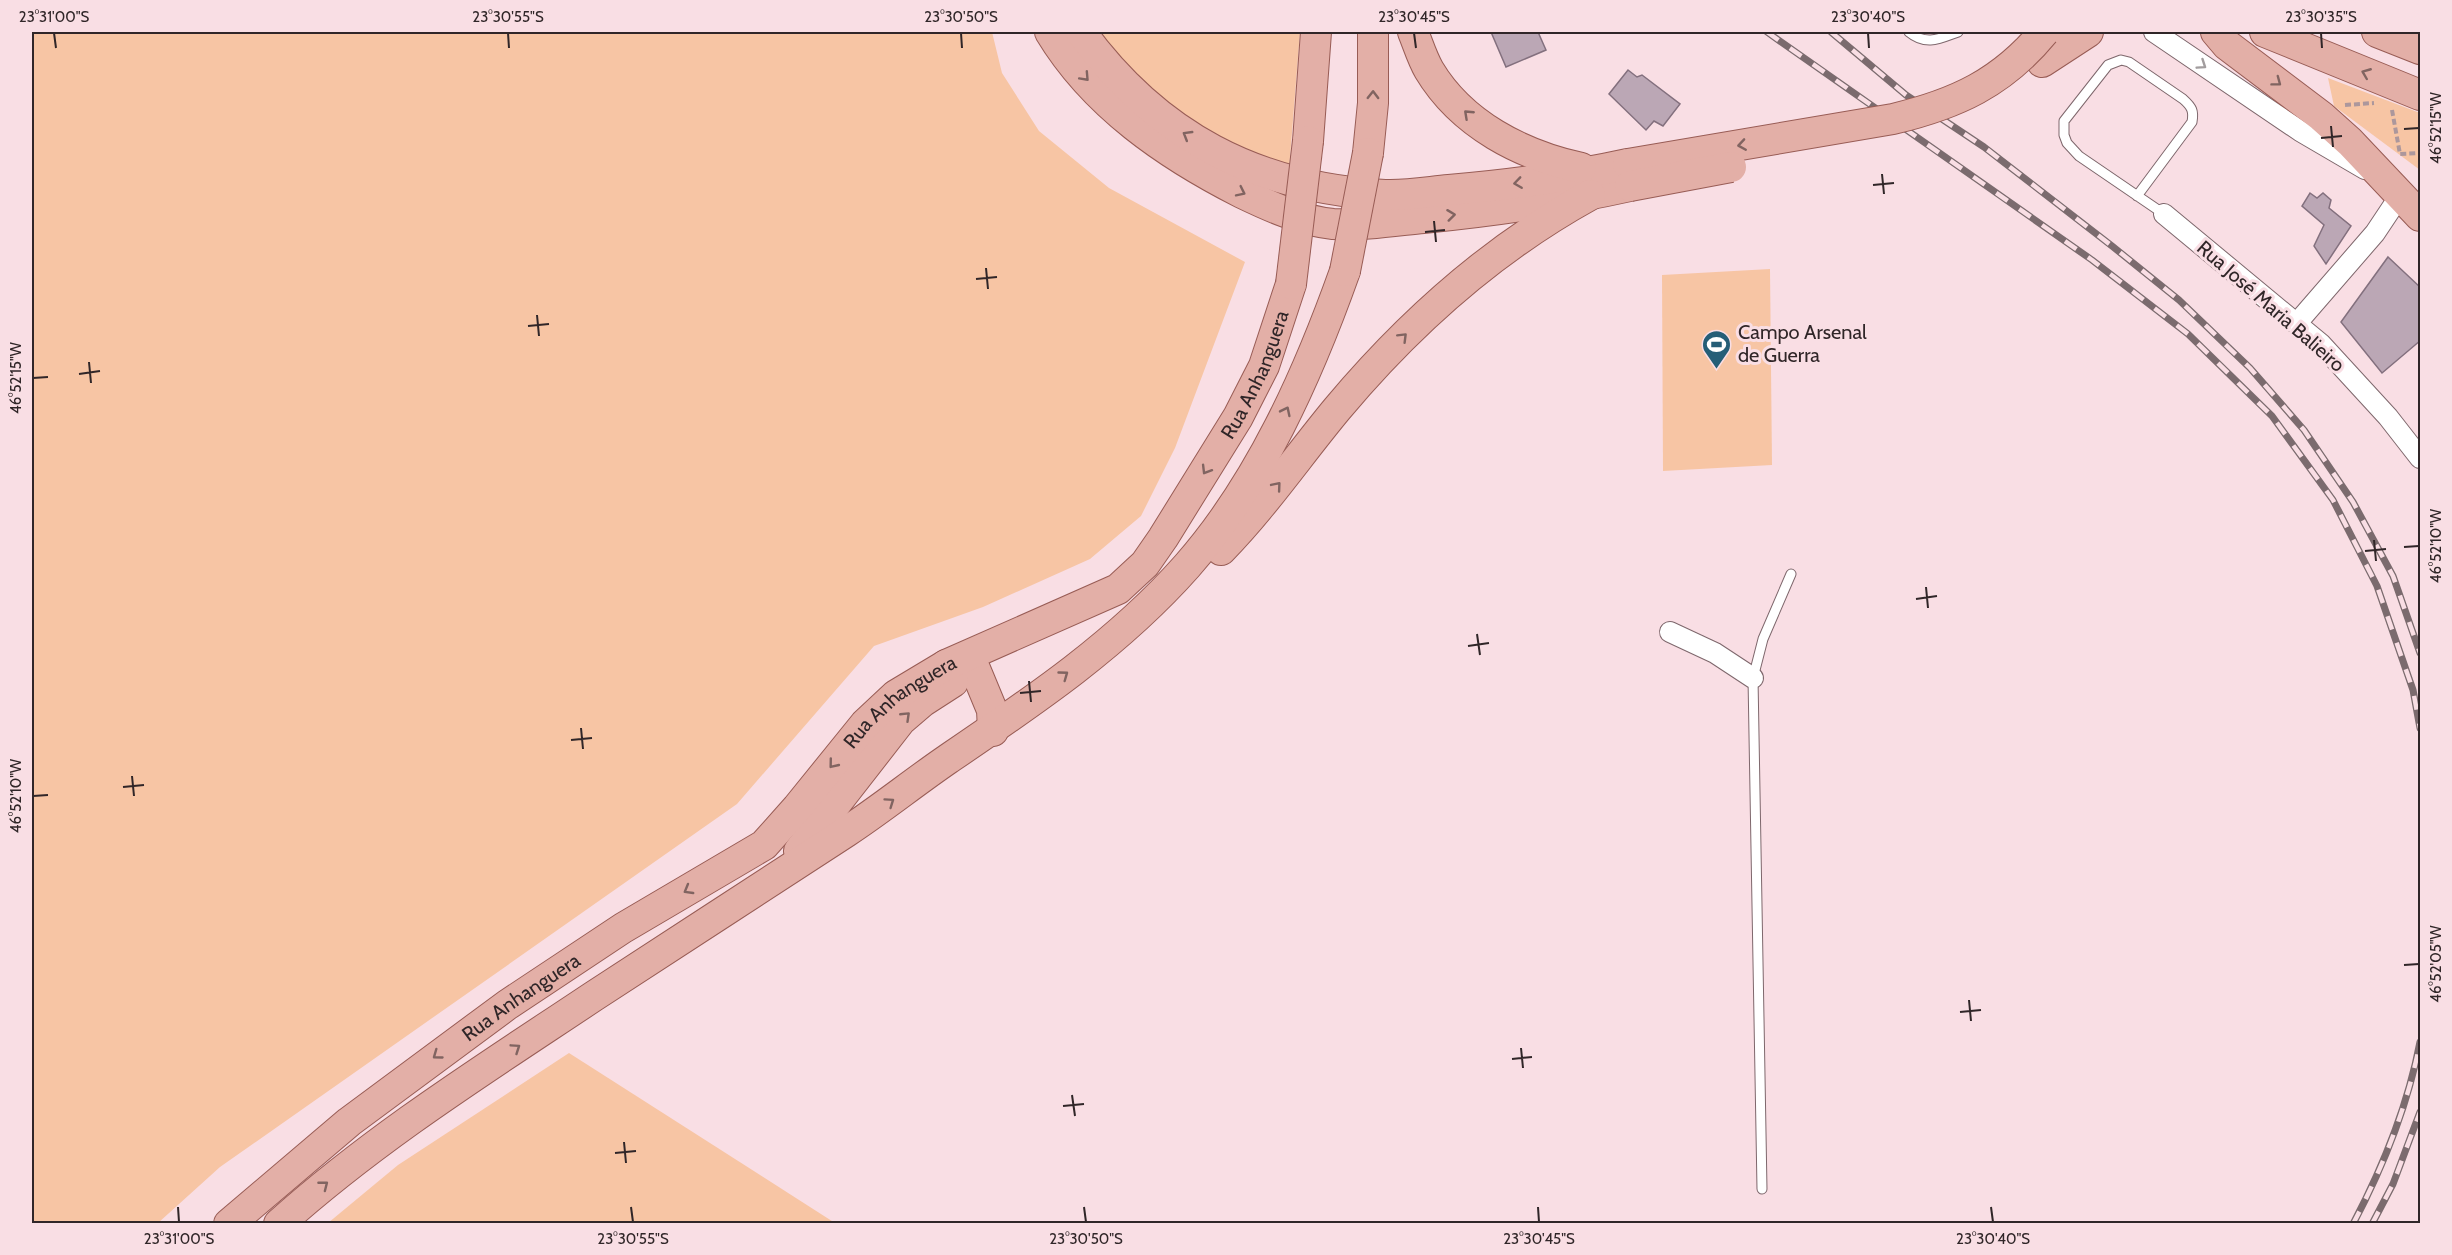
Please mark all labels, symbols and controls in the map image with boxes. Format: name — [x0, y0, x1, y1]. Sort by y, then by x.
text: 23°31'00"S — [19, 8, 89, 26]
text: 23°30'55"S — [472, 8, 544, 26]
text: 23°30'50"S — [924, 8, 998, 26]
text: 23°30'45"S — [1378, 8, 1450, 26]
text: 23°30'40"S — [1831, 8, 1905, 26]
text: 23°30'35"S — [2285, 8, 2357, 26]
one-way arrow — [2196, 57, 2206, 69]
one-way arrow — [2362, 68, 2373, 80]
one-way arrow — [1078, 70, 1089, 81]
one-way arrow — [2270, 75, 2281, 86]
one-way arrow — [1367, 91, 1379, 100]
text: 46°52'15"W — [2427, 91, 2445, 164]
one-way arrow — [1464, 110, 1475, 121]
one-way arrow — [1183, 131, 1193, 143]
one-way arrow — [1737, 138, 1747, 150]
one-way arrow — [1513, 177, 1522, 189]
one-way arrow — [1235, 185, 1245, 196]
one-way arrow — [1446, 209, 1456, 222]
street label: Rua José Maria Balieiro — [2192, 235, 2350, 377]
street label: Rua Anhanguera — [1216, 307, 1294, 443]
place label: Campo Arsenal de Guerra — [1738, 320, 1867, 367]
sports icon: Campo Arsenal de Guerra — [1701, 328, 1733, 370]
one-way arrow — [1396, 333, 1407, 344]
text: 46°52'15"W — [7, 341, 25, 414]
one-way arrow — [1278, 406, 1290, 417]
one-way arrow — [1202, 464, 1214, 474]
one-way arrow — [1270, 481, 1281, 492]
text: 46°52'10"W — [2427, 508, 2445, 583]
street label: Rua Anhanguera — [838, 650, 960, 753]
one-way arrow — [1058, 671, 1069, 682]
one-way arrow — [899, 713, 910, 724]
one-way arrow — [829, 757, 840, 768]
text: 46°52'10"W — [7, 758, 25, 833]
one-way arrow — [883, 798, 894, 809]
one-way arrow — [683, 882, 694, 894]
text: 46°52'05"W — [2427, 924, 2445, 1003]
street label: Rua Anhanguera — [457, 948, 585, 1046]
one-way arrow — [510, 1044, 521, 1055]
one-way arrow — [433, 1048, 444, 1059]
one-way arrow — [317, 1182, 328, 1193]
text: 23°31'00"S — [144, 1230, 214, 1248]
text: 23°30'55"S — [597, 1230, 669, 1248]
text: 23°30'50"S — [1049, 1230, 1123, 1248]
text: 23°30'45"S — [1503, 1230, 1575, 1248]
text: 23°30'40"S — [1956, 1230, 2030, 1248]

